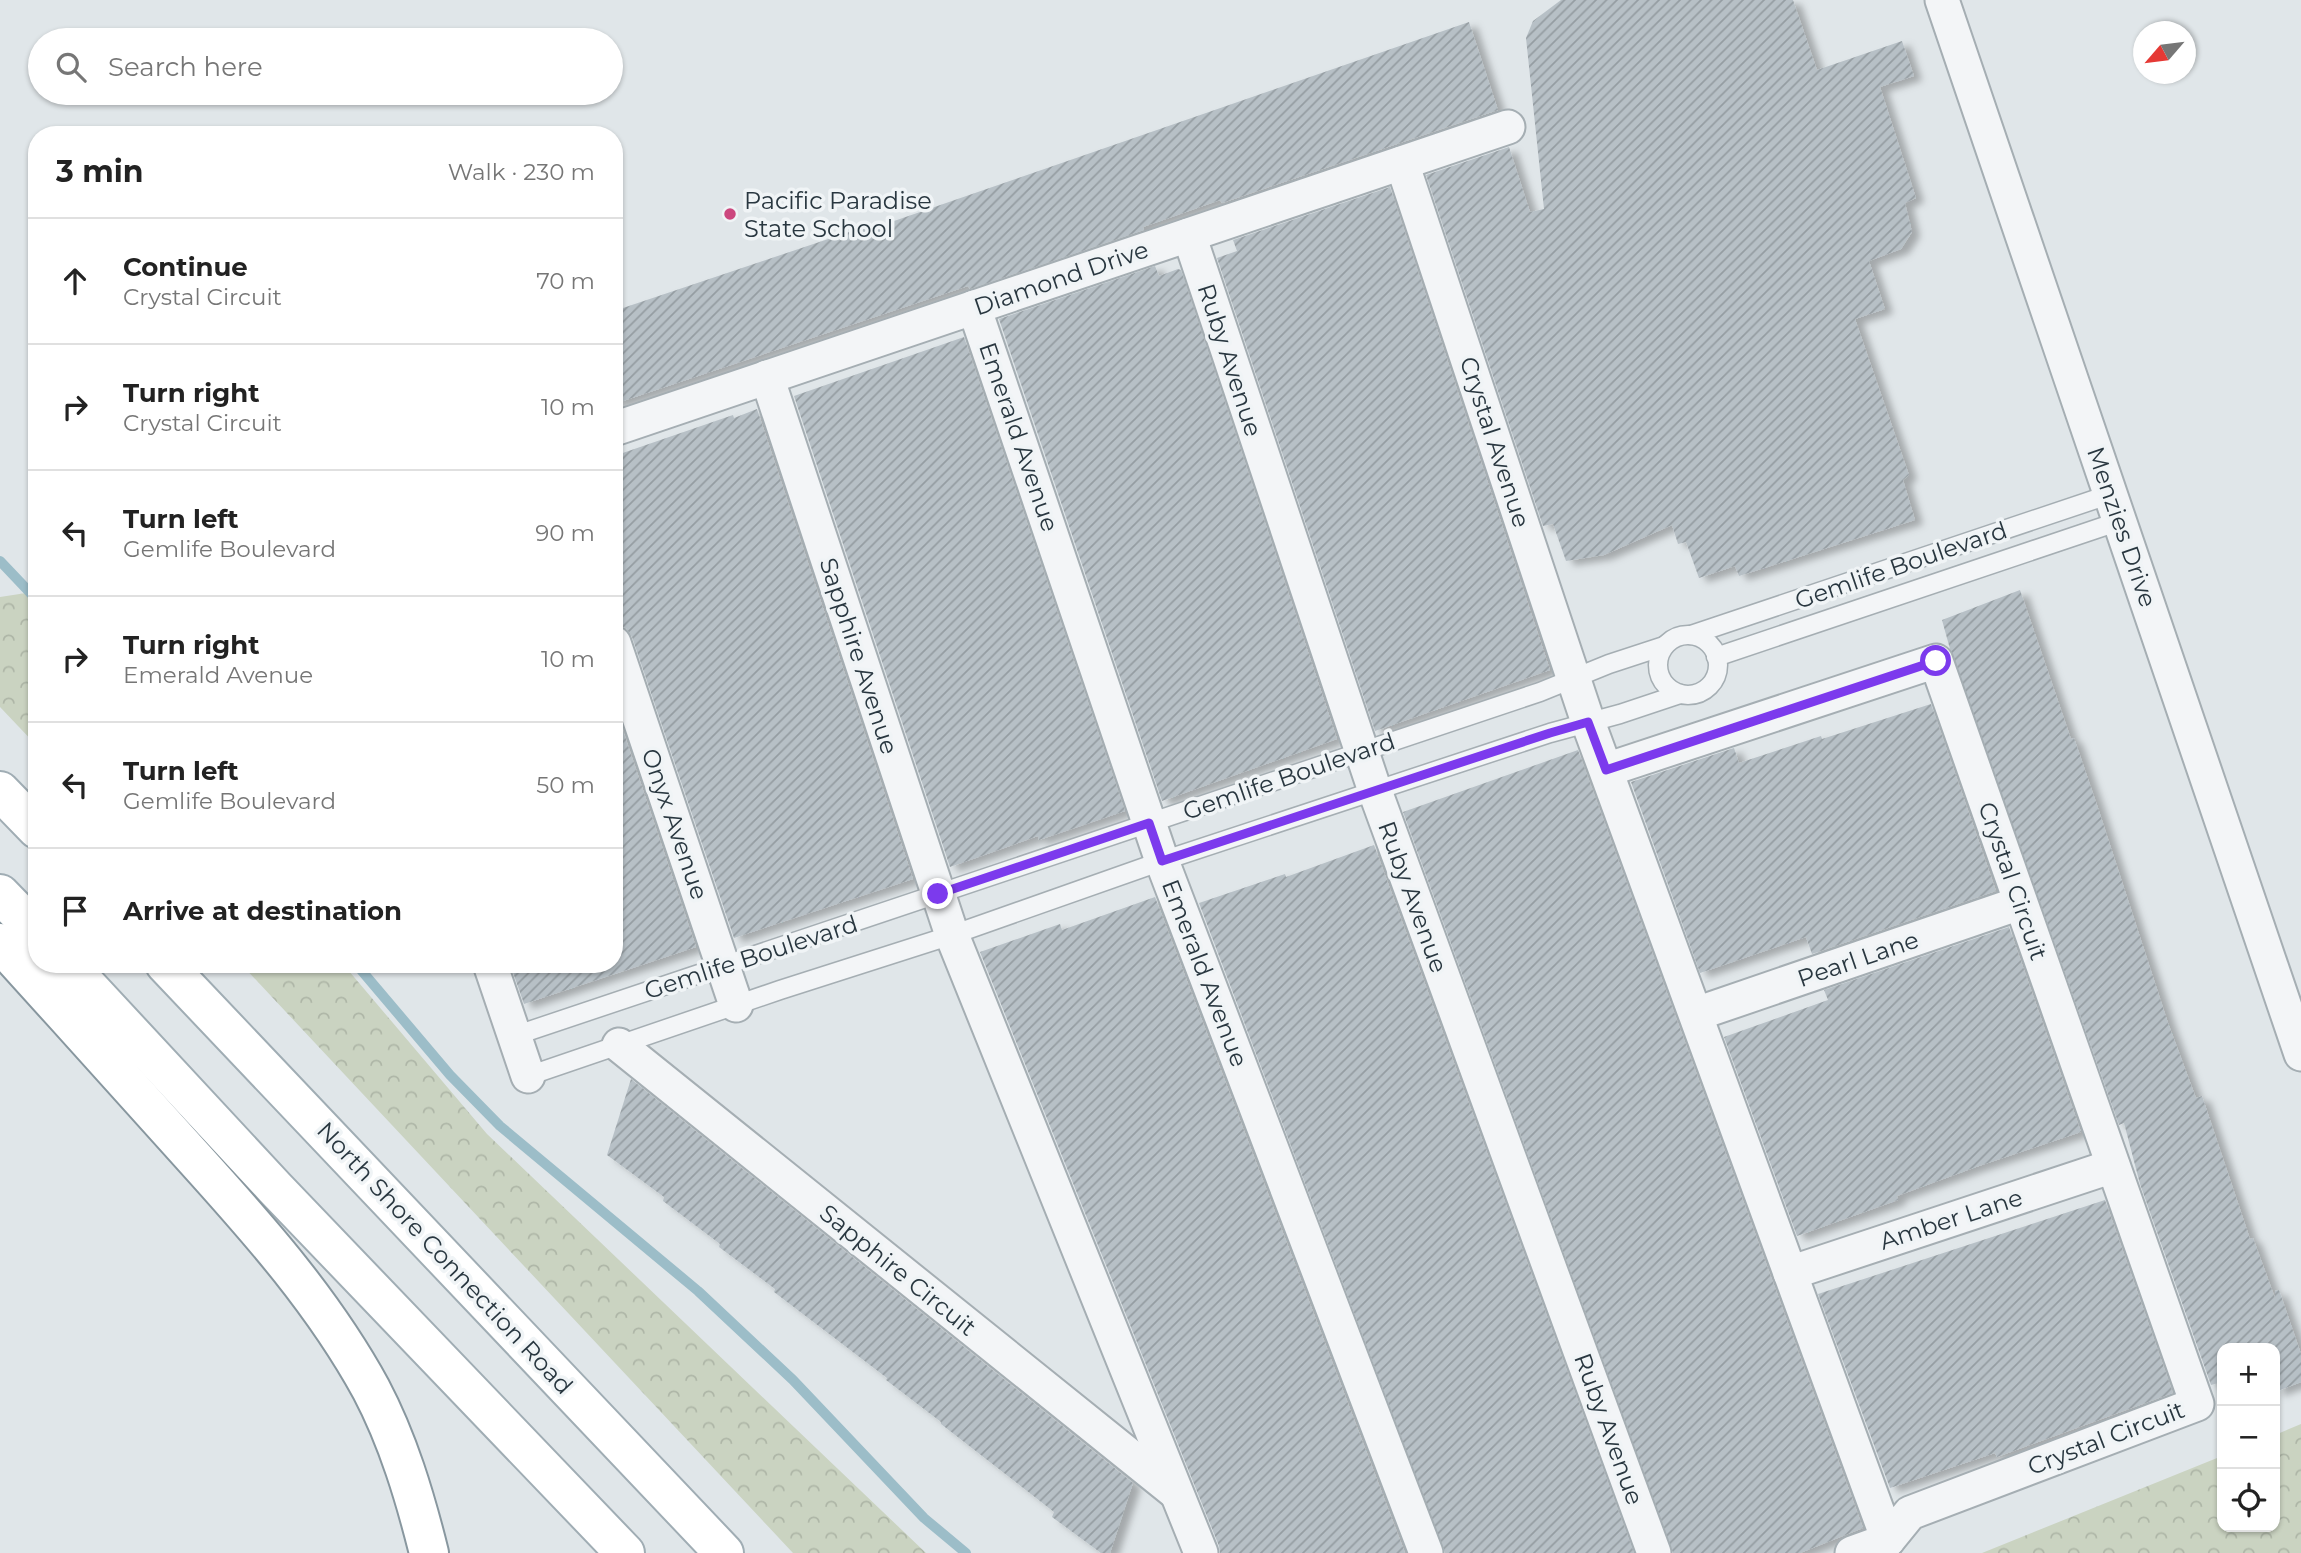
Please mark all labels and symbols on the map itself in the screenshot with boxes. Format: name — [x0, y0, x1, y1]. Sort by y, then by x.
north arrow — [2133, 21, 2196, 84]
place label: Pacific Paradise State School — [744, 186, 932, 243]
marker: Pacific Paradise State School — [722, 206, 738, 222]
street label: Diamond Drive — [970, 235, 1152, 321]
street label: Ruby Avenue — [1192, 280, 1268, 440]
street label: Emerald Avenue — [973, 338, 1065, 536]
street label: Crystal Avenue — [1454, 353, 1536, 531]
street label: Menzies Drive — [2081, 443, 2163, 611]
street label: Gemlife Boulevard — [1791, 515, 2011, 615]
street label: Sapphire Avenue — [814, 554, 904, 758]
route start — [1920, 645, 1951, 676]
street label: Gemlife Boulevard — [1179, 726, 1399, 826]
street label: Onyx Avenue — [636, 745, 714, 903]
street label: Crystal Circuit — [1972, 798, 2054, 964]
street label: Ruby Avenue — [1372, 817, 1454, 977]
street label: Emerald Avenue — [1156, 875, 1254, 1071]
route end — [922, 878, 953, 909]
street label: Gemlife Boulevard — [641, 909, 861, 1005]
street label: Pearl Lane — [1794, 925, 1922, 993]
street label: North Shore Connection Road — [311, 1116, 579, 1400]
street label: Amber Lane — [1876, 1182, 2026, 1256]
street label: Sapphire Circuit — [814, 1198, 982, 1342]
street label: Ruby Avenue — [1568, 1349, 1650, 1509]
street label: Crystal Circuit — [2023, 1395, 2189, 1481]

